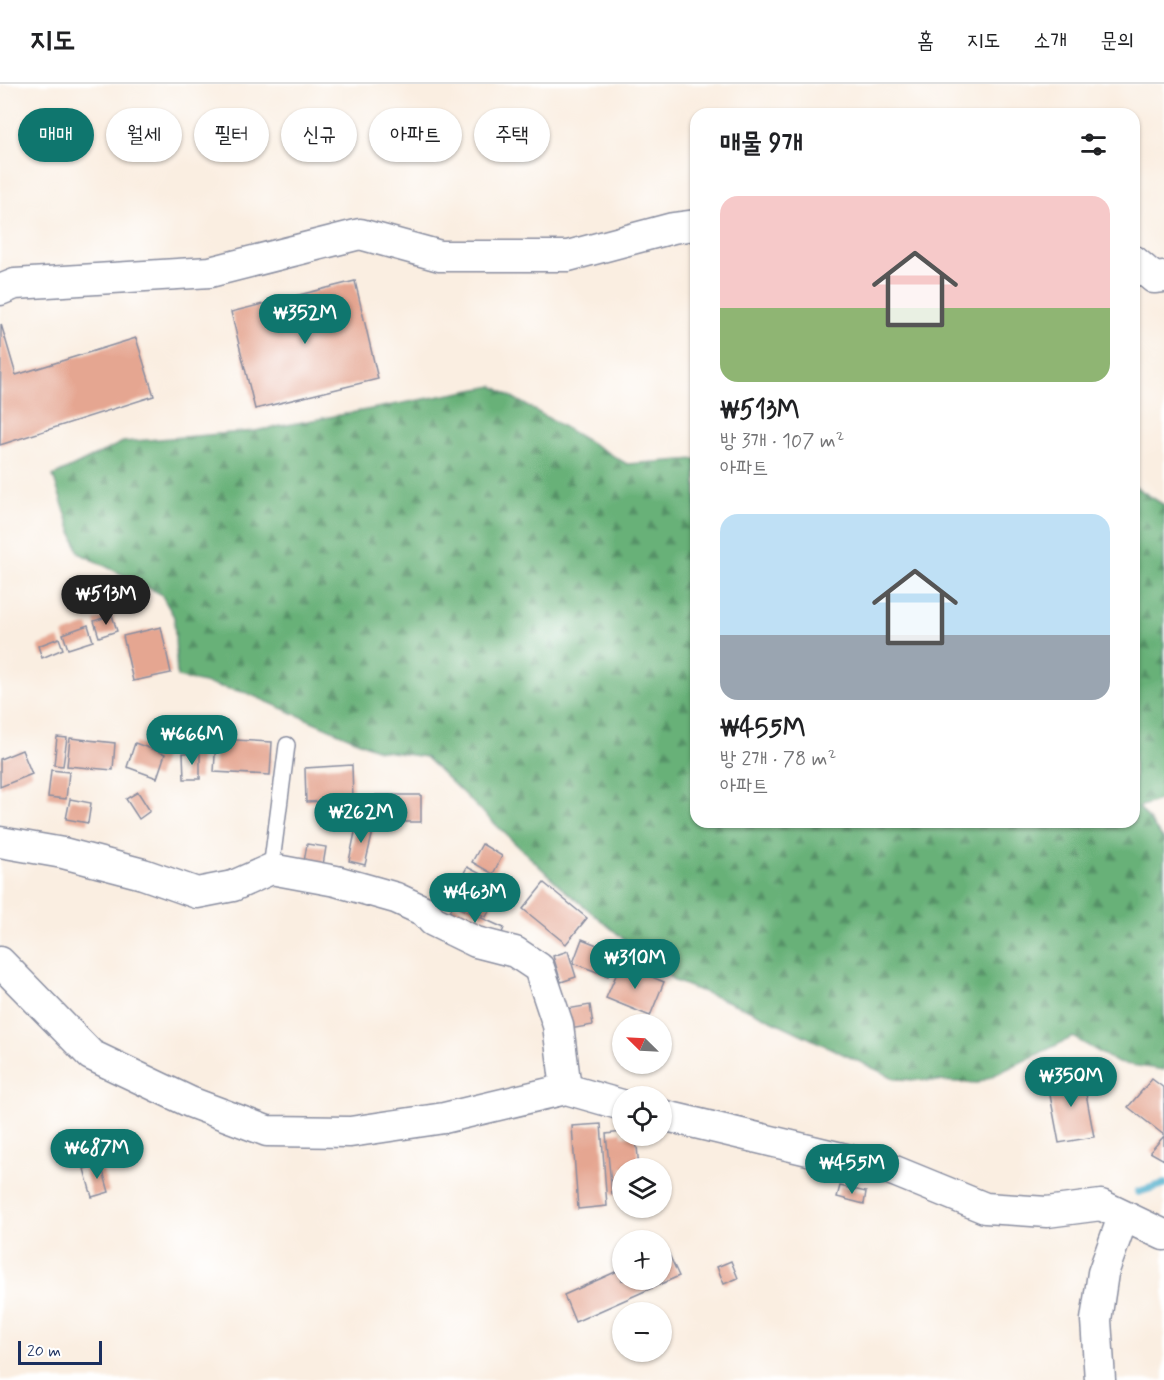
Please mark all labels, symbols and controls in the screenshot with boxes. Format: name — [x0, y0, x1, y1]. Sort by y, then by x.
text: 지도 — [30, 23, 75, 60]
text: 홈 — [917, 27, 934, 55]
text: 지도 — [967, 27, 1000, 55]
text: 소개 — [1033, 27, 1067, 55]
text: 문의 — [1100, 27, 1134, 55]
chip: 매매 — [18, 108, 94, 162]
chip: 월세 — [106, 108, 182, 162]
chip: 필터 — [194, 108, 269, 162]
chip: 신규 — [281, 108, 357, 162]
chip: 아파트 — [369, 108, 462, 162]
chip: 주택 — [474, 108, 550, 162]
text: 매물 9개 — [720, 127, 803, 161]
icon: filters — [1077, 128, 1110, 161]
icon: home — [861, 235, 969, 343]
pin: ₩352M — [263, 294, 347, 345]
text: ₩352M — [273, 300, 337, 327]
text: ₩513M — [720, 394, 800, 428]
text: 방 3개 · 107 m² — [720, 428, 844, 455]
text: 아파트 — [720, 455, 768, 482]
icon: home — [861, 553, 969, 661]
pin: ₩513M — [64, 575, 148, 626]
text: ₩513M — [75, 581, 137, 608]
text: ₩455M — [720, 712, 806, 746]
pin: ₩666M — [150, 715, 234, 766]
text: ₩666M — [160, 721, 224, 748]
text: 방 2개 · 78 m² — [720, 746, 836, 773]
text: 아파트 — [720, 773, 768, 800]
pin: ₩262M — [319, 793, 403, 844]
text: ₩262M — [328, 799, 394, 826]
pin: ₩463M — [433, 873, 517, 924]
text: ₩463M — [443, 879, 507, 906]
pin: ₩310M — [593, 939, 677, 990]
text: ₩310M — [604, 945, 666, 972]
north arrow — [612, 1014, 672, 1074]
map controls — [612, 1014, 672, 1362]
pin: ₩350M — [1029, 1057, 1113, 1108]
text: ₩350M — [1039, 1063, 1103, 1090]
button: locate — [612, 1086, 672, 1146]
pin: ₩687M — [55, 1129, 139, 1180]
text: ₩687M — [65, 1135, 129, 1162]
pin: ₩455M — [810, 1144, 894, 1195]
text: ₩455M — [819, 1150, 885, 1177]
button: layers — [612, 1158, 672, 1218]
button: + — [612, 1230, 672, 1290]
button: − — [612, 1302, 672, 1362]
scale bar — [18, 1338, 102, 1366]
text: 20 m — [27, 1341, 61, 1362]

